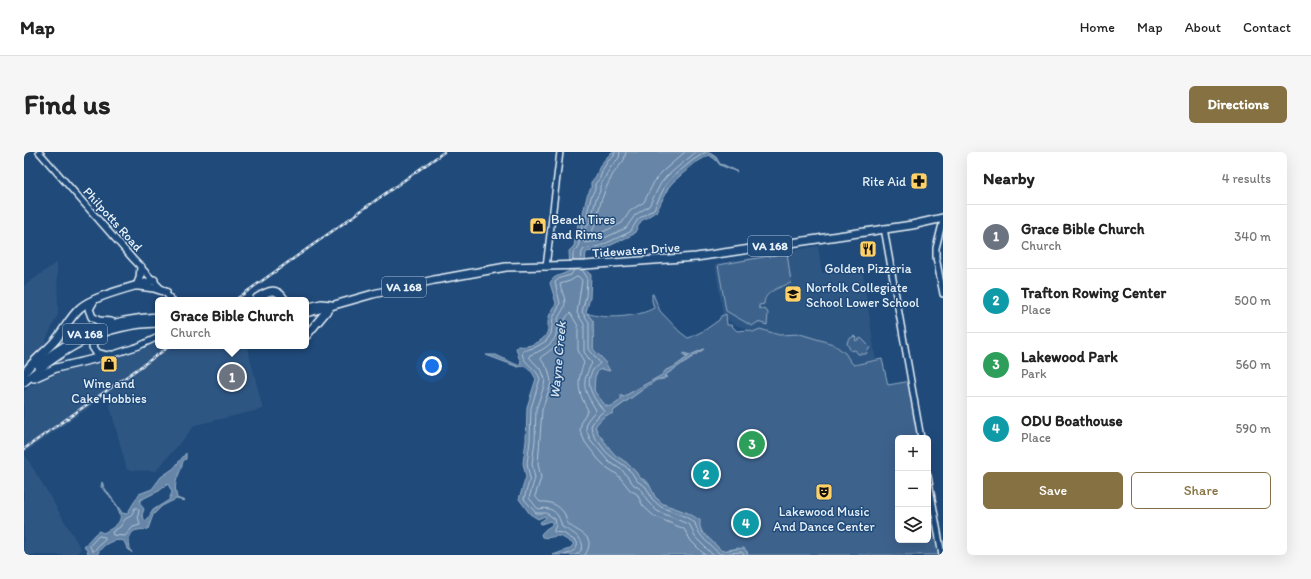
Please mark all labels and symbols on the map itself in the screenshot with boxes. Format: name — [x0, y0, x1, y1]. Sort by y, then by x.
pharmacy icon: Rite Aid — [909, 171, 929, 191]
place label: Rite Aid — [862, 174, 906, 189]
street label: Philpotts Road — [80, 184, 146, 254]
place label: Beach Tires and Rims — [551, 212, 616, 242]
shop icon: Beach Tires and Rims — [528, 216, 548, 236]
road number: VA 168 — [748, 236, 792, 256]
street label: Tidewater Drive — [592, 239, 680, 261]
restaurant icon: Golden Pizzeria — [858, 239, 878, 259]
place label: Golden Pizzeria — [825, 261, 912, 276]
road number: VA 168 — [382, 277, 426, 297]
place label: Norfolk Collegiate School Lower School — [806, 280, 920, 310]
school or university icon: Norfolk Collegiate School Lower School — [783, 284, 803, 304]
water label: Wayne Creek — [546, 320, 570, 399]
road number: VA 168 — [63, 324, 107, 344]
shop icon: Wine and Cake Hobbies — [99, 354, 119, 374]
your location — [422, 356, 442, 376]
pin: 1 — [219, 362, 245, 392]
place label: Wine and Cake Hobbies — [71, 376, 147, 406]
pin: 3 — [739, 429, 765, 459]
pin: 2 — [693, 459, 719, 489]
theatre icon: Lakewood Music And Dance Center — [814, 482, 834, 502]
place label: Lakewood Music And Dance Center — [773, 504, 875, 534]
pin: 4 — [733, 508, 759, 538]

